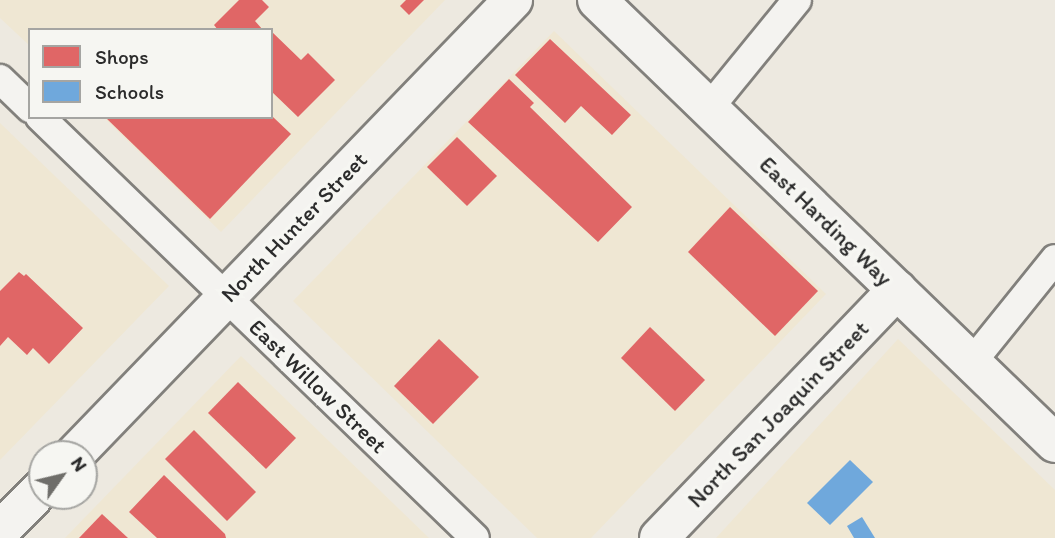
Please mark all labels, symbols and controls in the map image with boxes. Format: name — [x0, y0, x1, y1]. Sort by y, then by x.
legend — [28, 28, 273, 119]
text: Shops — [95, 44, 149, 69]
text: Schools — [95, 79, 164, 104]
street label: North Hunter Street — [215, 146, 373, 308]
street label: East Harding Way — [753, 150, 899, 292]
street label: East Willow Street — [243, 313, 393, 459]
street label: North San Joaquin Street — [682, 315, 874, 513]
north arrow — [28, 440, 98, 510]
text: N — [66, 452, 92, 476]

